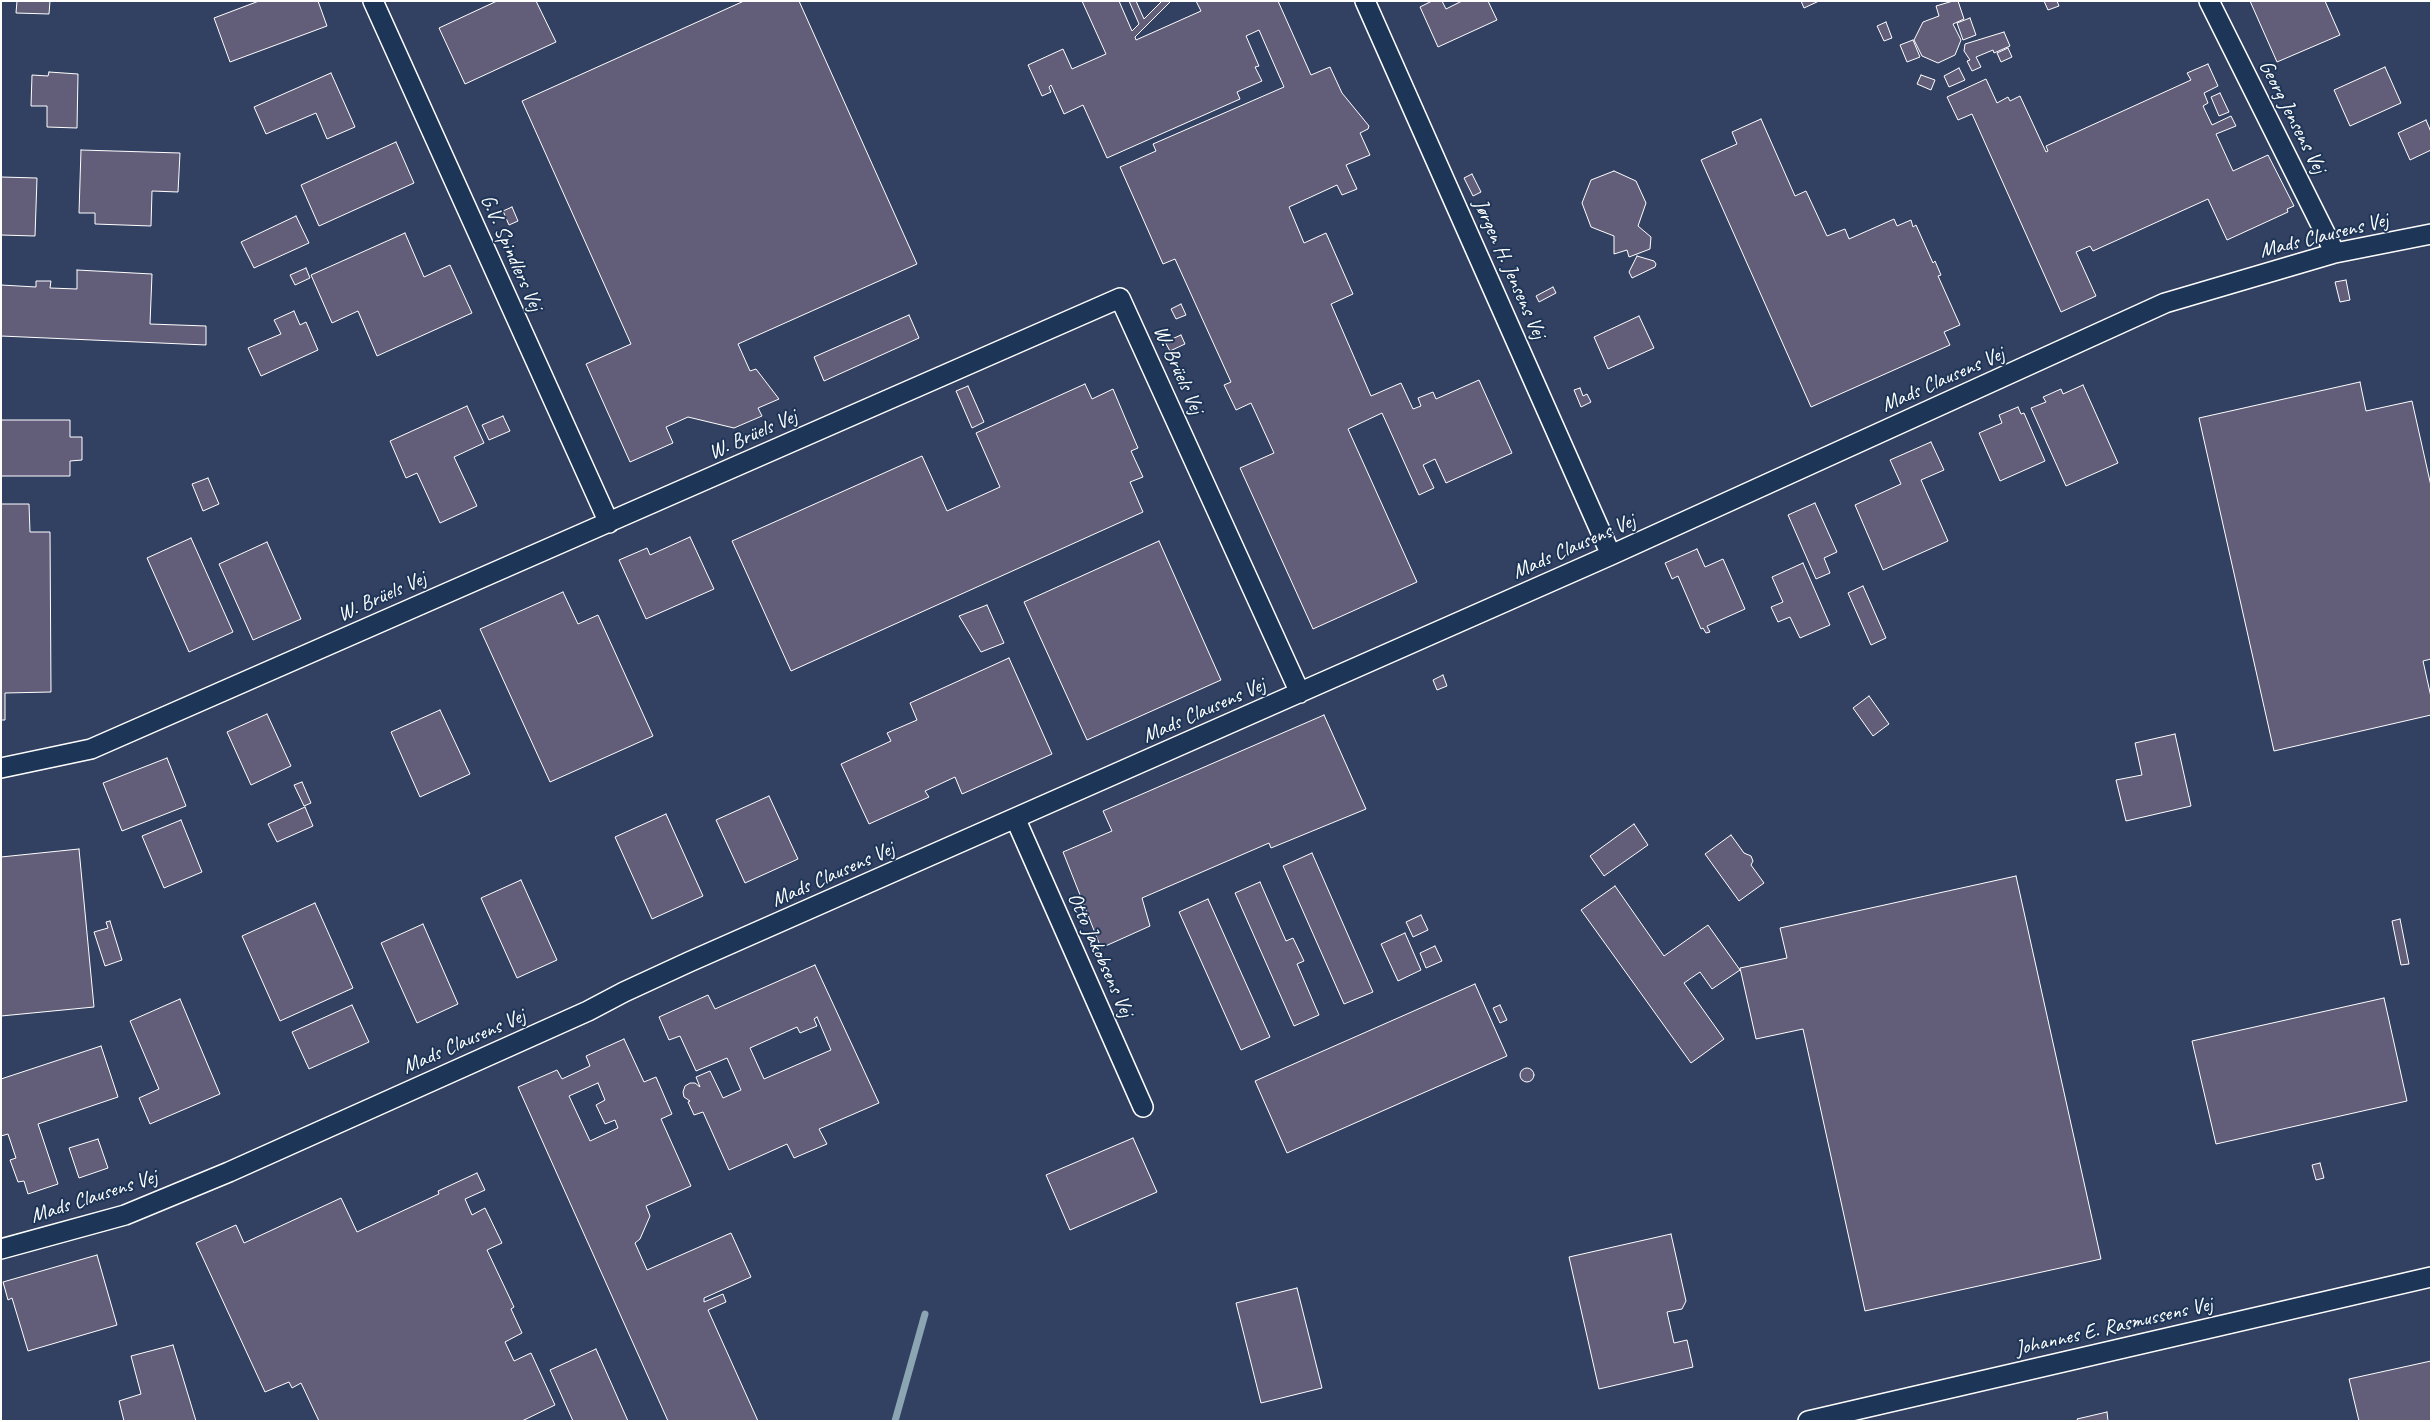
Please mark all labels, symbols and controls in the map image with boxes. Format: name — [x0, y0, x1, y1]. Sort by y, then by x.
street label: Georg Jensens Vej — [2253, 56, 2331, 178]
street label: G.V. Spindlers Vej — [474, 191, 548, 315]
street label: Jørgen H. Jensens Vej — [1467, 195, 1551, 343]
street label: Mads Clausens Vej — [2257, 208, 2391, 264]
street label: W. Brüels Vej — [1147, 322, 1209, 418]
street label: Mads Clausens Vej — [1878, 342, 2008, 418]
street label: W. Brüels Vej — [705, 404, 801, 466]
street label: Mads Clausens Vej — [1509, 509, 1639, 585]
street label: W. Brüels Vej — [334, 566, 430, 628]
street label: Mads Clausens Vej — [1139, 673, 1269, 749]
street label: Mads Clausens Vej — [768, 837, 898, 913]
street label: Otto Jakobsens Vej — [1061, 889, 1139, 1021]
street label: Mads Clausens Vej — [399, 1004, 529, 1080]
street label: Mads Clausens Vej — [27, 1165, 161, 1229]
street label: Johannes E. Rasmussens Vej — [2013, 1292, 2215, 1362]

